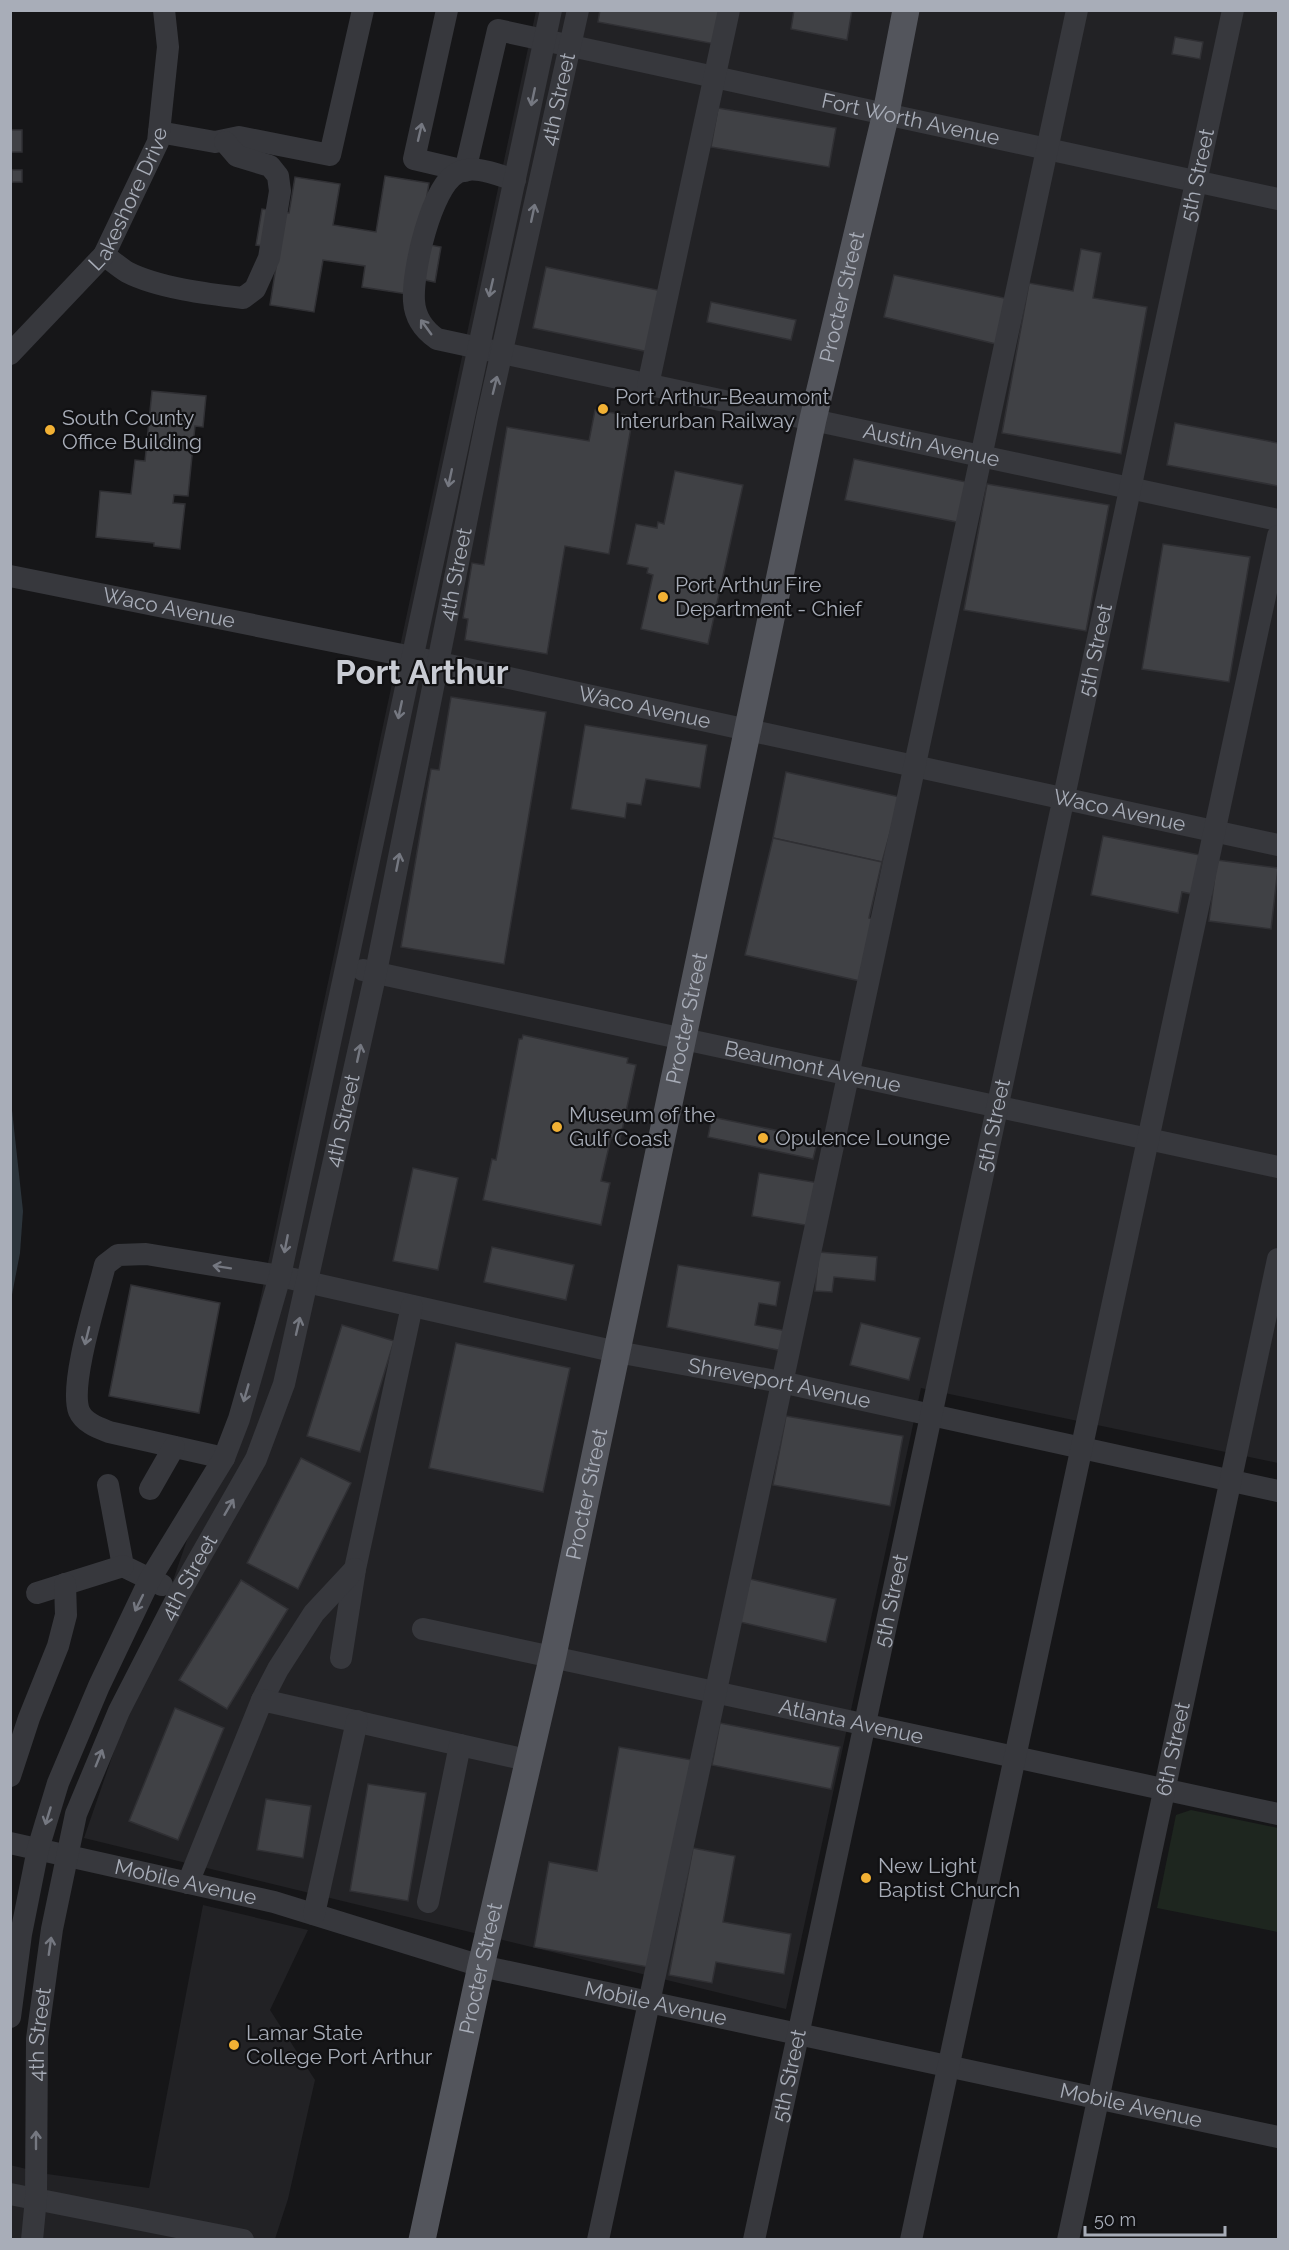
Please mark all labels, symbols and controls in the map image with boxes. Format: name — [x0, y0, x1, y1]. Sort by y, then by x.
street label: 4th Street — [535, 50, 580, 148]
one-way arrow — [526, 87, 538, 106]
street label: Fort Worth Avenue — [819, 87, 1002, 150]
one-way arrow — [415, 122, 426, 142]
street label: Lakeshore Drive — [83, 126, 171, 275]
street label: 5th Street — [1175, 126, 1219, 224]
one-way arrow — [528, 204, 539, 223]
street label: Procter Street — [814, 229, 869, 365]
one-way arrow — [485, 277, 496, 297]
one-way arrow — [420, 319, 433, 335]
one-way arrow — [490, 376, 502, 395]
place label: Port Arthur-Beaumont Interurban Railway — [615, 384, 829, 433]
marker: Port Arthur-Beaumont Interurban Railway — [596, 402, 610, 416]
place label: South County Office Building — [62, 405, 202, 454]
street label: Austin Avenue — [861, 418, 1002, 472]
marker: South County Office Building — [43, 423, 57, 437]
one-way arrow — [444, 468, 455, 487]
street label: 4th Street — [434, 525, 477, 623]
place label: Port Arthur Fire Department - Chief — [675, 572, 863, 621]
street label: Waco Avenue — [100, 582, 237, 633]
marker: Port Arthur Fire Department - Chief — [656, 590, 670, 604]
street label: 5th Street — [1073, 601, 1117, 699]
district label: Port Arthur — [335, 653, 509, 692]
street label: Waco Avenue — [576, 680, 713, 733]
one-way arrow — [394, 700, 406, 719]
street label: Waco Avenue — [1051, 784, 1188, 837]
one-way arrow — [393, 853, 404, 873]
street label: Procter Street — [660, 950, 712, 1086]
street label: Beaumont Avenue — [722, 1035, 903, 1097]
one-way arrow — [353, 1044, 365, 1063]
street label: 4th Street — [320, 1072, 365, 1169]
street label: 5th Street — [971, 1077, 1015, 1174]
place label: Museum of the Gulf Coast — [569, 1102, 715, 1151]
marker: Museum of the Gulf Coast — [550, 1120, 564, 1134]
place label: Opulence Lounge — [775, 1125, 950, 1150]
marker: Opulence Lounge — [756, 1131, 770, 1145]
one-way arrow — [280, 1234, 291, 1253]
one-way arrow — [213, 1261, 232, 1272]
one-way arrow — [293, 1317, 305, 1336]
one-way arrow — [80, 1326, 92, 1345]
street label: Shreveport Avenue — [686, 1352, 873, 1413]
one-way arrow — [240, 1383, 251, 1402]
street label: Procter Street — [560, 1426, 612, 1562]
one-way arrow — [223, 1499, 235, 1516]
street label: 4th Street — [155, 1530, 222, 1624]
street label: 5th Street — [869, 1552, 913, 1649]
one-way arrow — [132, 1594, 144, 1612]
street label: Atlanta Avenue — [777, 1693, 926, 1749]
street label: 6th Street — [1150, 1700, 1195, 1798]
one-way arrow — [94, 1749, 105, 1768]
one-way arrow — [42, 1806, 53, 1825]
place label: New Light Baptist Church — [878, 1853, 1020, 1902]
street label: Mobile Avenue — [112, 1854, 259, 1910]
marker: New Light Baptist Church — [859, 1871, 873, 1885]
street label: Procter Street — [454, 1900, 507, 2036]
one-way arrow — [44, 1936, 55, 1956]
street label: Mobile Avenue — [583, 1976, 729, 2030]
street label: 4th Street — [23, 1986, 56, 2081]
place label: Lamar State College Port Arthur — [246, 2020, 433, 2069]
street label: 5th Street — [767, 2027, 811, 2124]
marker: Lamar State College Port Arthur — [227, 2038, 241, 2052]
street label: Mobile Avenue — [1058, 2078, 1205, 2132]
one-way arrow — [30, 2130, 42, 2150]
scale bar — [1085, 2199, 1224, 2237]
text: 50 m — [1094, 2209, 1136, 2230]

